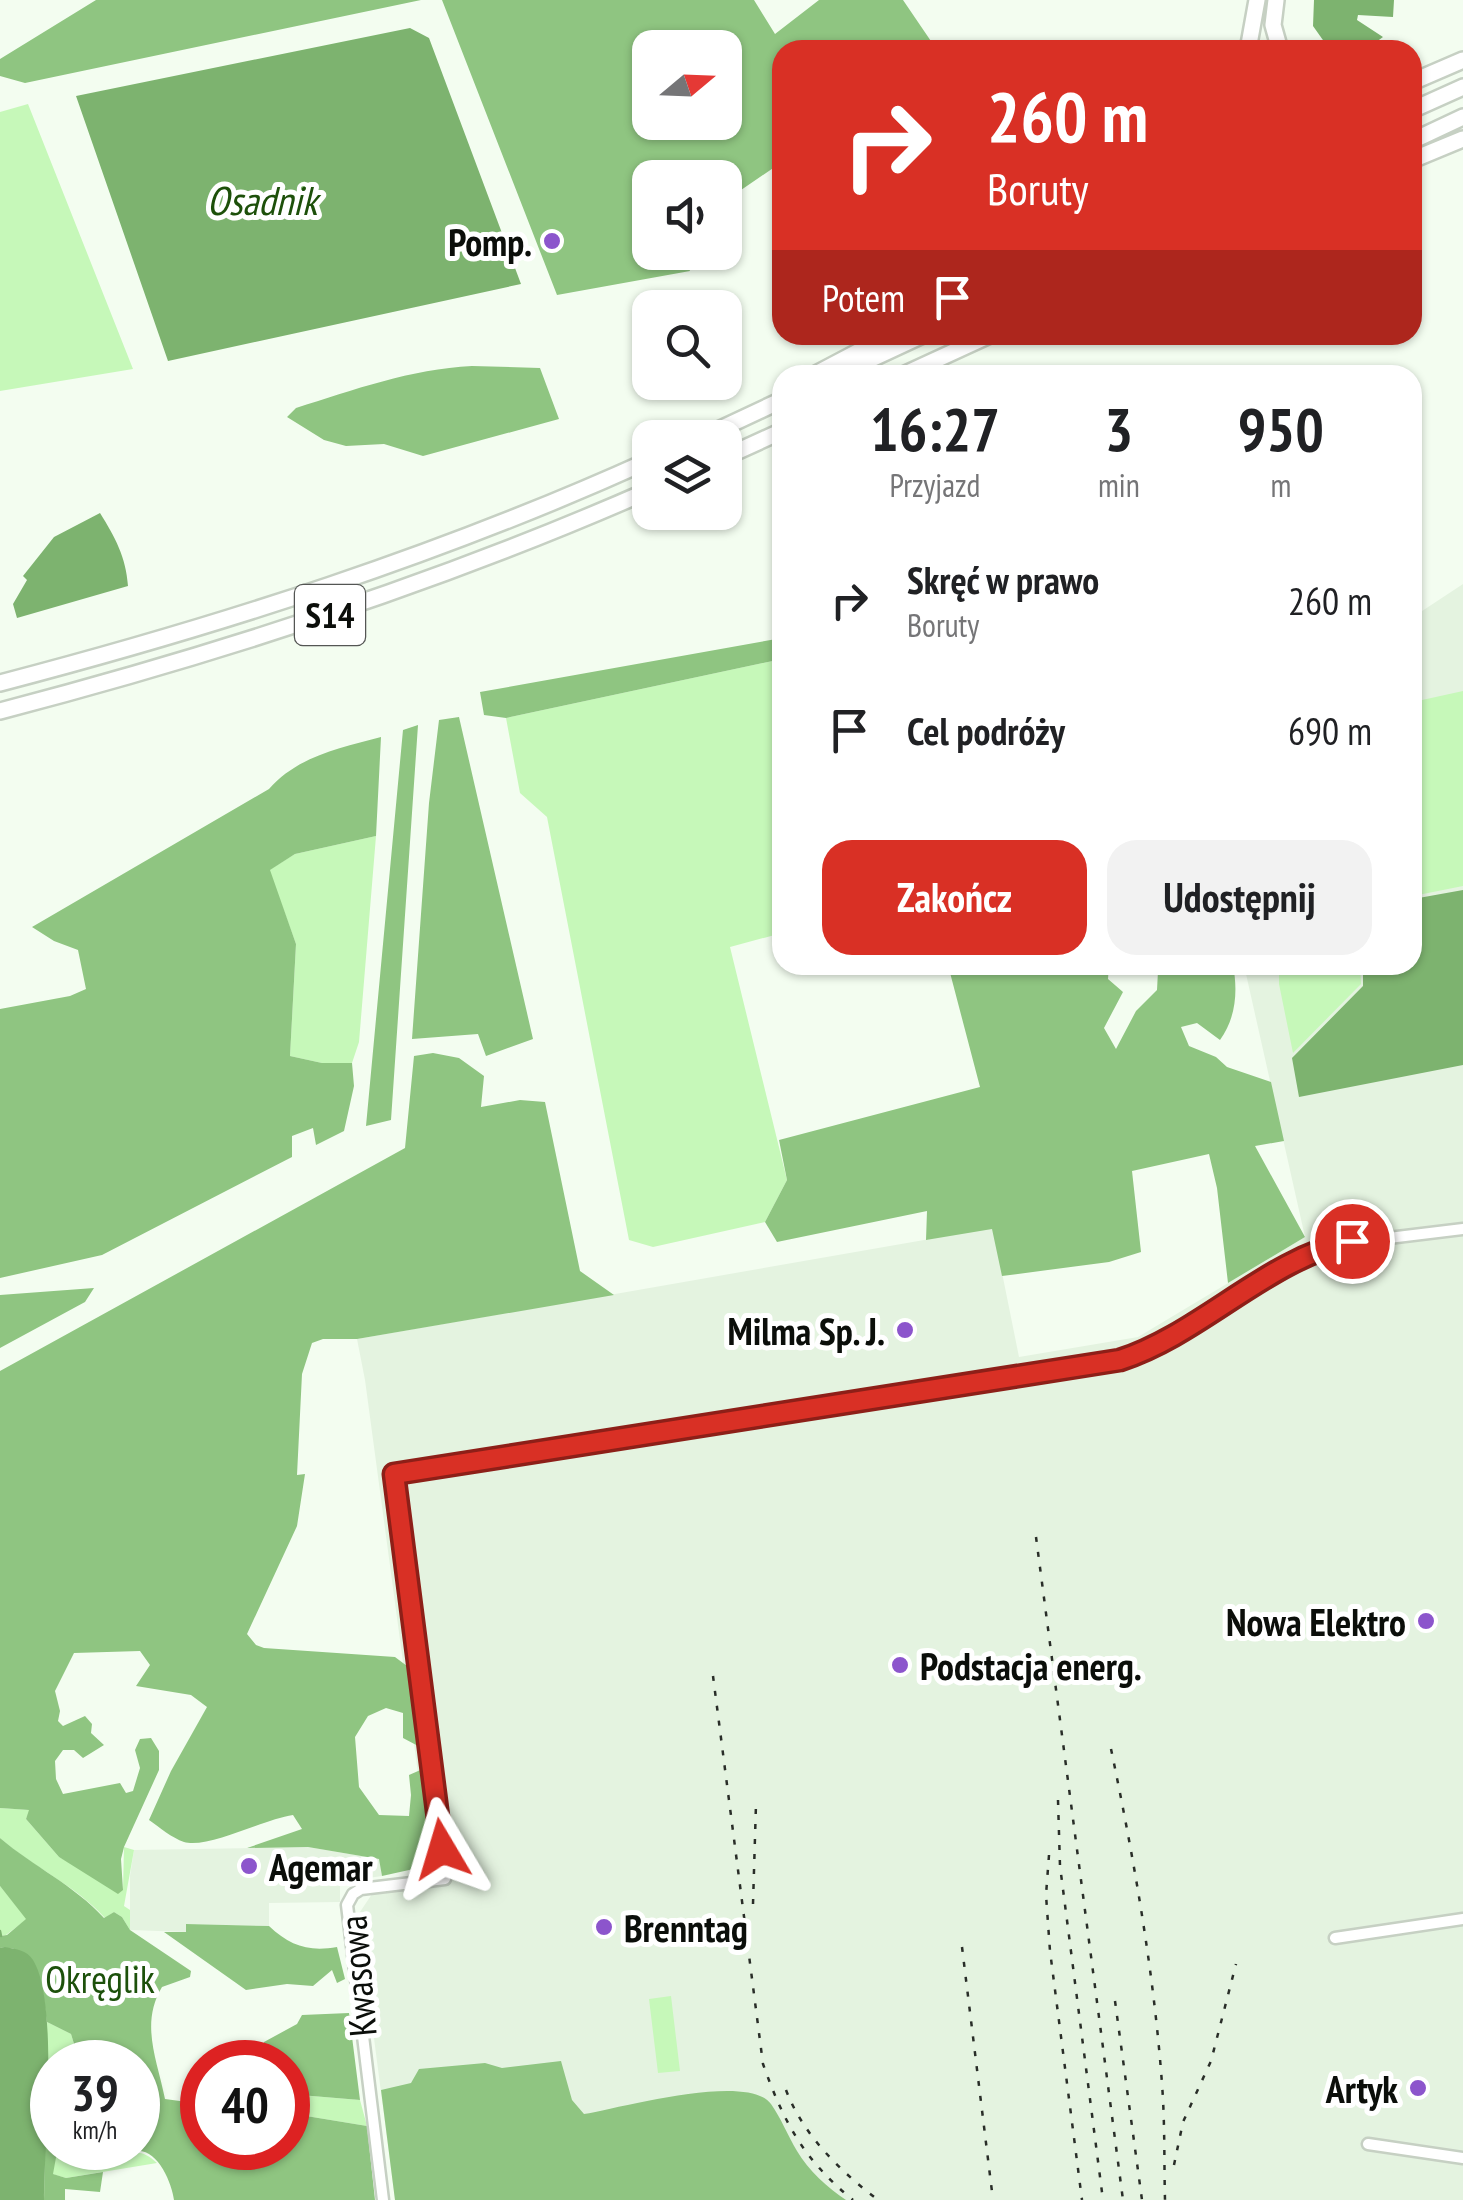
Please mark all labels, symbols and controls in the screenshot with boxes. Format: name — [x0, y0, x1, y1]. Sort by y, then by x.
north arrow — [632, 30, 742, 140]
map controls — [632, 30, 742, 530]
text: 260 m — [987, 71, 1148, 161]
icon: right — [822, 80, 952, 210]
text: Boruty — [987, 159, 1089, 217]
button: sound — [632, 160, 742, 270]
water label: Osadnik — [207, 174, 322, 226]
place label: Pomp. — [448, 217, 532, 266]
marker: Pomp. — [541, 230, 563, 252]
icon: arrive — [925, 270, 980, 325]
text: Potem — [822, 273, 905, 322]
button: search — [632, 290, 742, 400]
text: 16:27 — [870, 390, 1000, 468]
text: 3 — [1105, 390, 1133, 468]
text: 950 — [1238, 390, 1324, 468]
button: layers — [632, 420, 742, 530]
text: Przyjazd — [890, 464, 980, 506]
text: min — [1098, 464, 1140, 506]
text: m — [1270, 464, 1291, 506]
text: Skręć w prawo — [907, 555, 1099, 604]
icon: right — [822, 573, 877, 628]
text: 260 m — [1288, 576, 1372, 625]
road number: S14 — [295, 585, 365, 645]
text: Boruty — [907, 604, 979, 646]
icon: arrive — [822, 703, 877, 758]
text: Cel podróży — [907, 706, 1065, 755]
text: 690 m — [1288, 706, 1372, 755]
button: Zakończ — [822, 840, 1087, 955]
button: Udostępnij — [1107, 840, 1372, 955]
pin — [1310, 1199, 1395, 1284]
icon: arrive — [1325, 1214, 1380, 1269]
place label: Milma Sp. J. — [727, 1306, 885, 1355]
marker: Milma Sp. J. — [894, 1319, 916, 1341]
place label: Nowa Elektro — [1226, 1597, 1406, 1646]
marker: Nowa Elektro — [1415, 1610, 1437, 1632]
place label: Podstacja energ. — [920, 1641, 1142, 1690]
marker: Podstacja energ. — [889, 1654, 911, 1676]
position arrow — [390, 1797, 494, 1901]
place label: Agemar — [268, 1842, 373, 1891]
marker: Agemar — [238, 1855, 260, 1877]
place label: Brenntag — [624, 1903, 748, 1952]
street label: Kwasowa — [327, 1913, 387, 2039]
marker: Brenntag — [593, 1916, 615, 1938]
park label: Okręglik — [45, 1954, 155, 2003]
speed limit sign: 40 — [180, 2040, 310, 2170]
text: 39 — [71, 2060, 119, 2125]
place label: Artyk — [1325, 2064, 1398, 2113]
marker: Artyk — [1407, 2077, 1429, 2099]
text: km/h — [73, 2114, 117, 2146]

